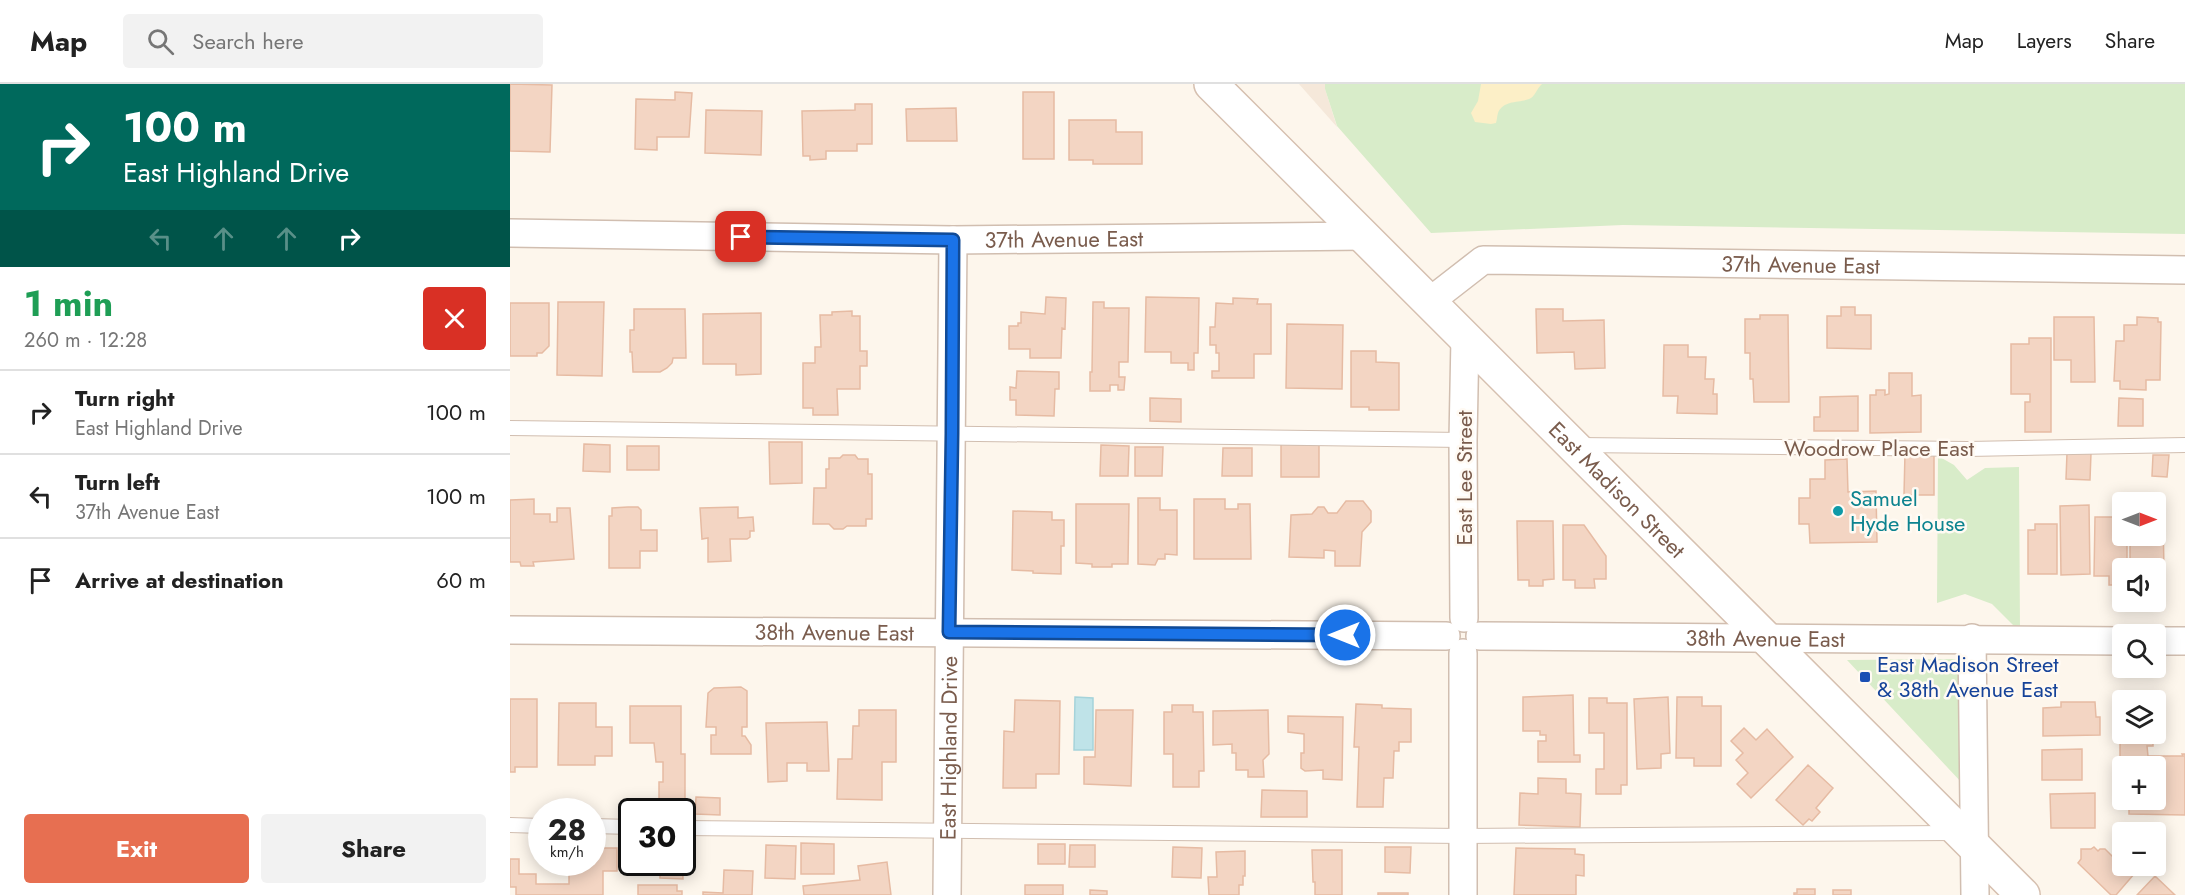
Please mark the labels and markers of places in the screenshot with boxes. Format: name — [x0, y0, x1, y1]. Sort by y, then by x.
pin — [715, 211, 766, 262]
place label: Samuel Hyde House — [1850, 482, 1965, 539]
marker: Samuel Hyde House — [1831, 504, 1845, 518]
place label: East Madison Street & 38th Avenue East — [1877, 648, 2059, 705]
marker: East Madison Street & 38th Avenue East — [1858, 670, 1872, 684]

